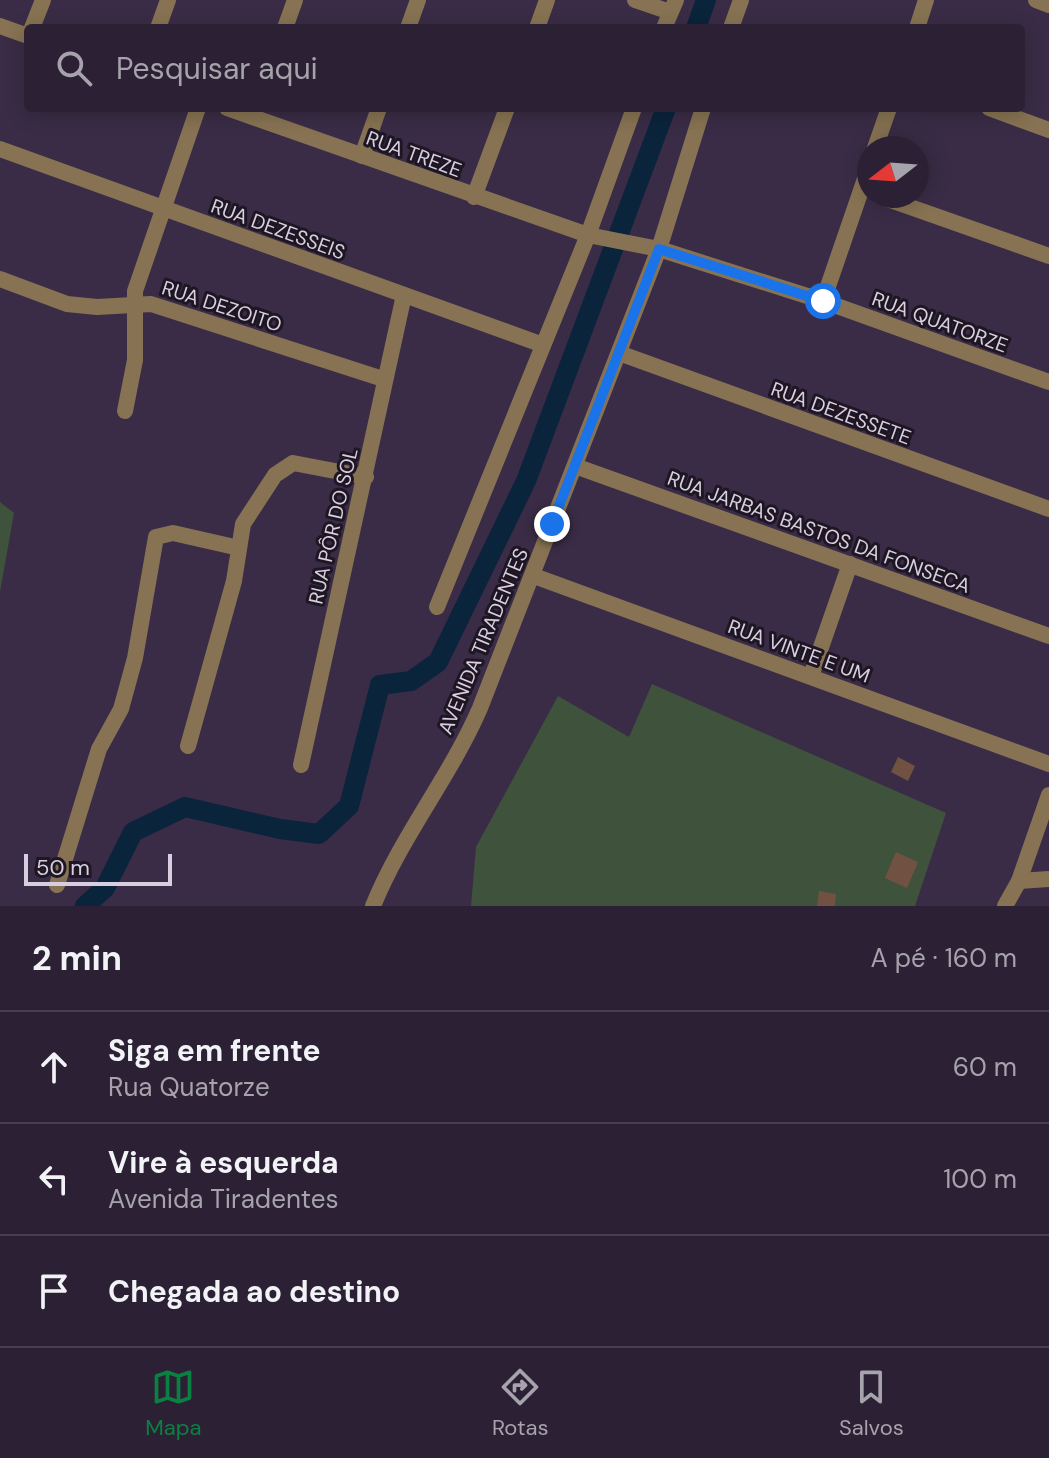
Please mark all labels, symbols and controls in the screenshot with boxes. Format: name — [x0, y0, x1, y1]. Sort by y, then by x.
search box — [24, 24, 1025, 112]
icon: search — [52, 46, 96, 90]
text: Pesquisar aqui — [116, 49, 318, 88]
street label: RUA TREZE — [363, 125, 465, 183]
north arrow — [857, 136, 929, 208]
street label: RUA DEZESSEIS — [207, 193, 349, 265]
street label: RUA DEZOITO — [159, 274, 285, 338]
route start — [805, 283, 841, 319]
street label: RUA QUATORZE — [869, 285, 1011, 359]
street label: RUA DEZESSETE — [767, 376, 915, 450]
street label: RUA PÔR DO SOL — [302, 445, 364, 607]
street label: RUA JARBAS BASTOS DA FONSECA — [664, 465, 974, 599]
route end — [534, 506, 570, 542]
street label: AVENIDA TIRADENTES — [432, 544, 534, 738]
street label: RUA VINTE E UM — [724, 613, 874, 689]
scale bar — [24, 850, 172, 886]
text: 50 m — [36, 853, 90, 882]
text: 2 min — [32, 936, 122, 981]
text: A pé · 160 m — [870, 941, 1017, 975]
text: Siga em frente — [108, 1031, 321, 1070]
icon: ahead — [32, 1045, 76, 1089]
text: 60 m — [953, 1050, 1017, 1084]
text: Rua Quatorze — [108, 1070, 270, 1104]
text: Vire à esquerda — [108, 1143, 339, 1182]
icon: left — [32, 1157, 76, 1201]
text: 100 m — [943, 1162, 1017, 1196]
text: Avenida Tiradentes — [108, 1182, 339, 1216]
icon: arrive — [32, 1269, 76, 1313]
text: Chegada ao destino — [108, 1272, 400, 1311]
tab: Mapa — [145, 1365, 201, 1442]
tab: Rotas — [492, 1365, 549, 1442]
tab: Salvos — [839, 1365, 904, 1442]

